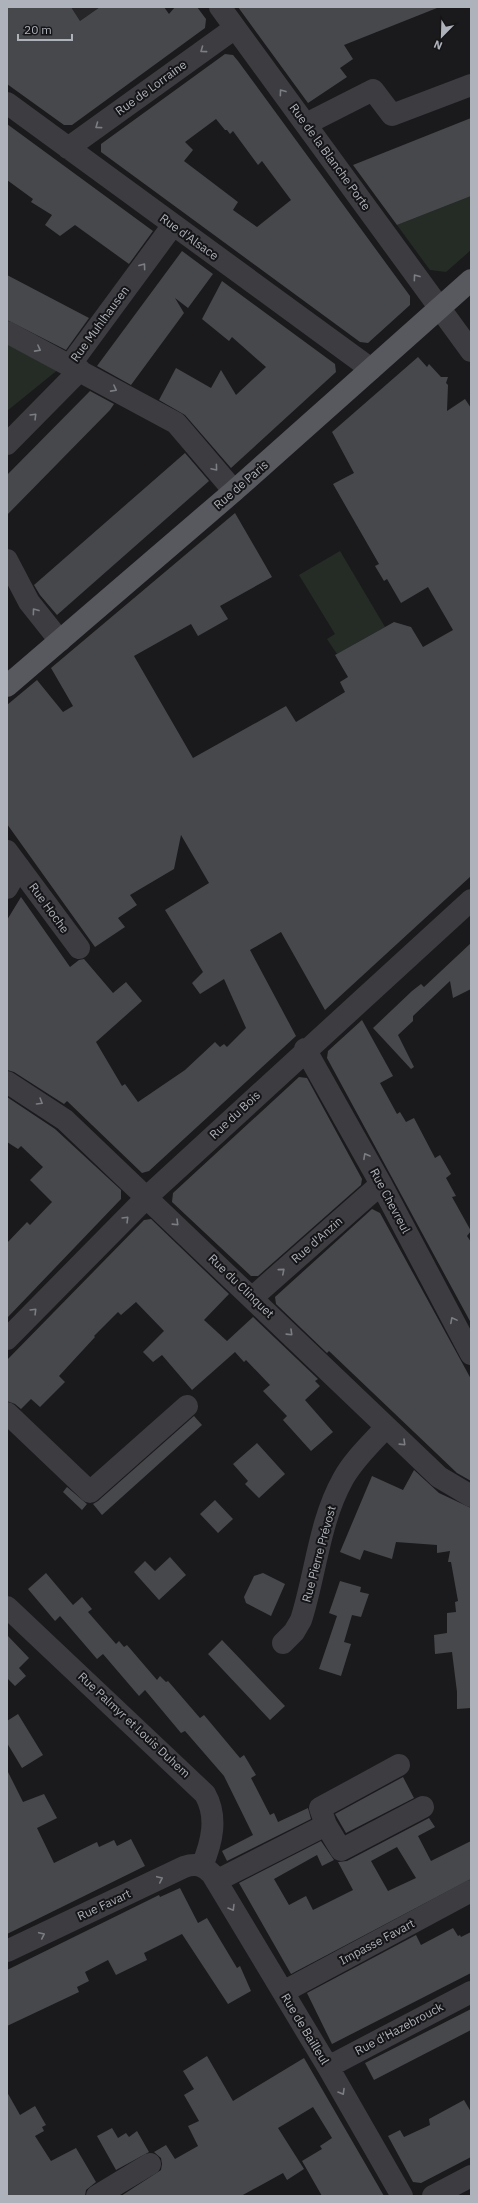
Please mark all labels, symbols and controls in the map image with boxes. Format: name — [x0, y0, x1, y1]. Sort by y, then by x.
scale bar — [18, 16, 72, 42]
north arrow — [422, 16, 462, 56]
text: 20 m — [24, 22, 52, 37]
text: N — [432, 37, 444, 53]
one-way arrow — [201, 46, 208, 53]
street label: Rue de Lorraine — [112, 56, 190, 118]
one-way arrow — [280, 90, 287, 97]
street label: Rue de la Blanche Porte — [287, 100, 374, 213]
one-way arrow — [95, 121, 102, 128]
street label: Rue d'Alsace — [157, 210, 222, 263]
one-way arrow — [138, 263, 146, 270]
one-way arrow — [414, 274, 421, 281]
street label: Rue Muhlhausen — [67, 283, 132, 364]
one-way arrow — [34, 344, 42, 351]
one-way arrow — [110, 384, 117, 392]
one-way arrow — [29, 413, 37, 421]
street label: Rue de Paris — [210, 457, 271, 512]
one-way arrow — [210, 463, 217, 471]
one-way arrow — [32, 608, 40, 615]
street label: Rue Hoche — [26, 880, 73, 936]
street label: Rue du Bois — [206, 1087, 263, 1142]
one-way arrow — [36, 1098, 43, 1105]
one-way arrow — [363, 1153, 370, 1160]
street label: Rue Chevreul — [367, 1166, 414, 1236]
street label: Rue d'Anzin — [288, 1213, 345, 1266]
one-way arrow — [121, 1216, 128, 1224]
one-way arrow — [171, 1218, 179, 1226]
street label: Rue du Clinquet — [205, 1250, 277, 1321]
one-way arrow — [277, 1269, 285, 1276]
one-way arrow — [29, 1308, 37, 1316]
one-way arrow — [450, 1317, 458, 1324]
one-way arrow — [285, 1328, 293, 1336]
one-way arrow — [398, 1438, 406, 1446]
street label: Rue Pierre Prévost — [298, 1504, 339, 1604]
street label: Rue Palmyr et Louis Duhem — [75, 1669, 194, 1781]
one-way arrow — [155, 1876, 163, 1884]
street label: Rue Favart — [75, 1886, 133, 1923]
one-way arrow — [228, 1904, 235, 1911]
street label: Impasse Favart — [337, 1915, 417, 1968]
one-way arrow — [38, 1932, 46, 1940]
street label: Rue de Bailleul — [278, 1990, 333, 2067]
street label: Rue d'Hazebrouck — [352, 1999, 446, 2058]
one-way arrow — [337, 2088, 345, 2095]

